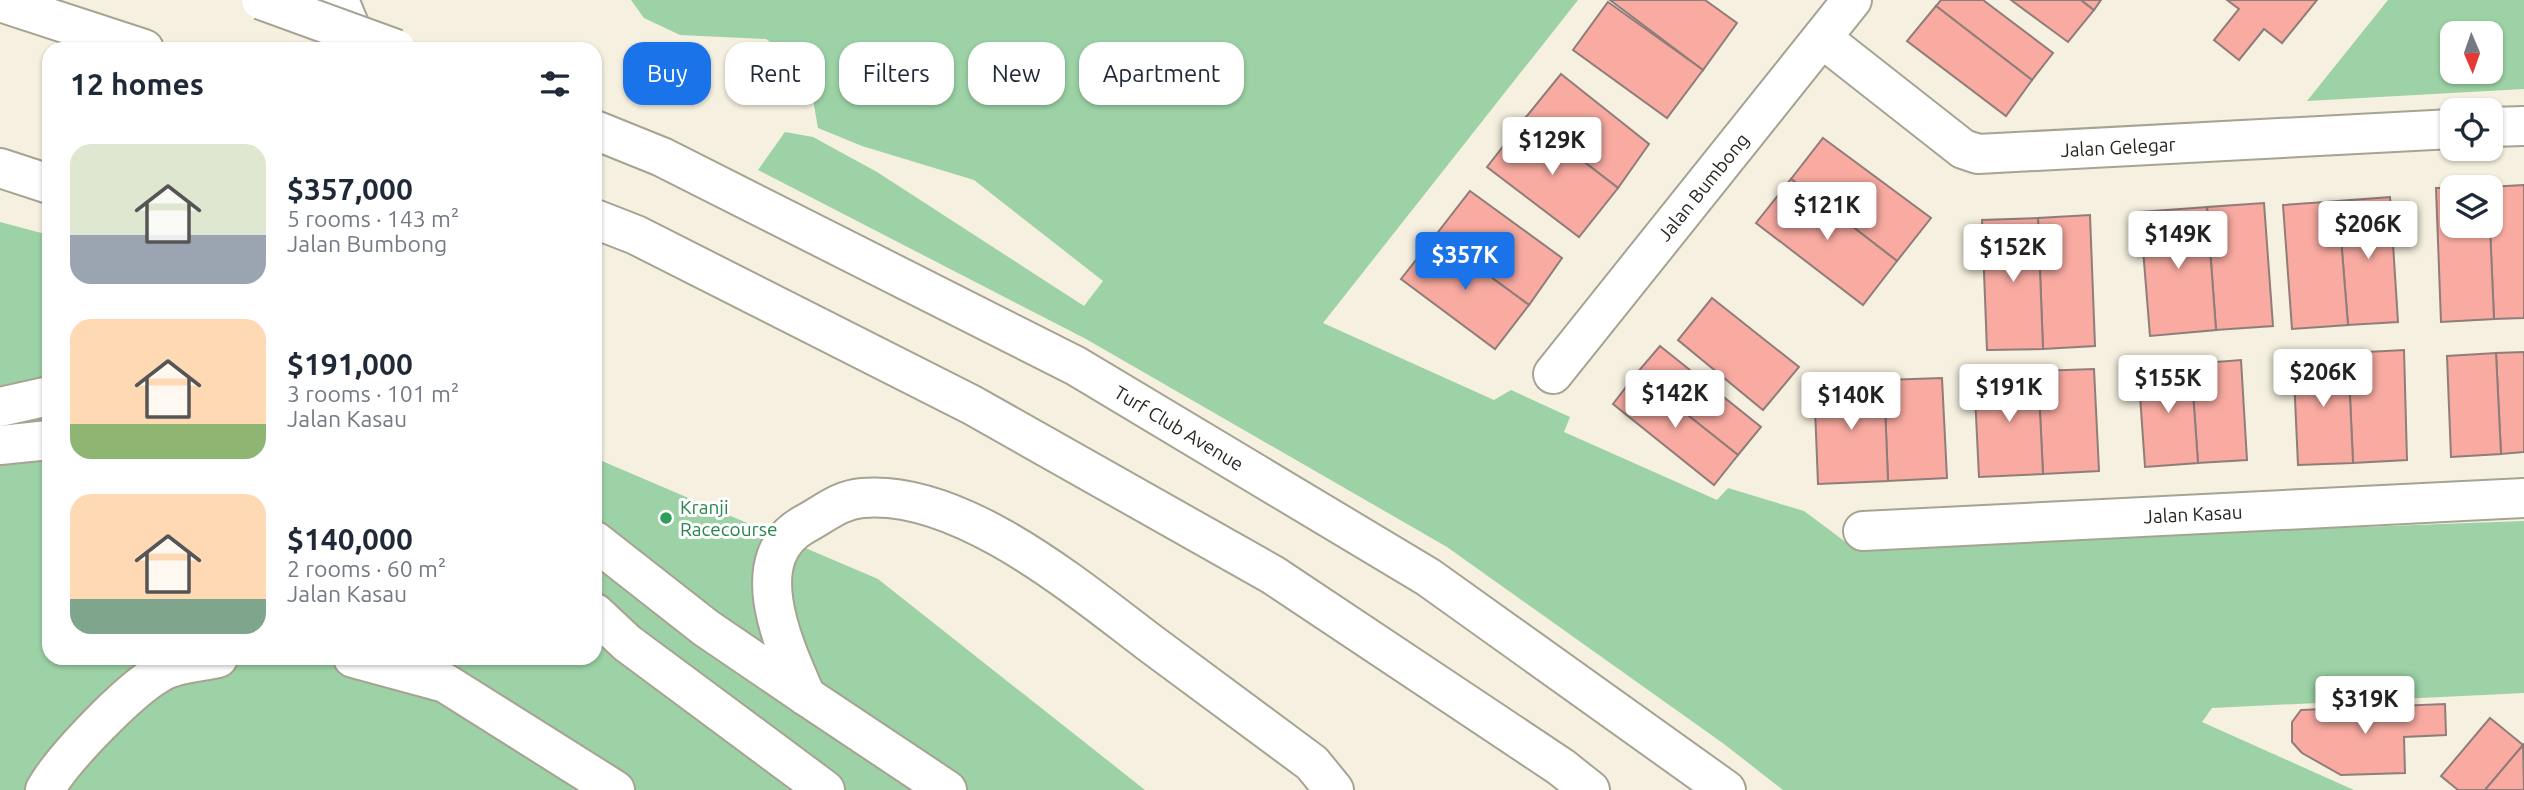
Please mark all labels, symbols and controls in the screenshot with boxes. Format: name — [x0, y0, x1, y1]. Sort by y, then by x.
north arrow — [2440, 21, 2502, 84]
map controls — [2440, 21, 2503, 238]
chip: Buy — [623, 42, 711, 105]
chip: Rent — [725, 42, 825, 105]
chip: Filters — [839, 42, 954, 105]
chip: New — [968, 42, 1065, 105]
chip: Apartment — [1079, 42, 1244, 105]
icon: filters — [536, 65, 574, 103]
text: 12 homes — [70, 67, 204, 101]
button: locate — [2440, 98, 2503, 161]
pin: $129K — [1503, 118, 1601, 177]
text: $129K — [1518, 127, 1586, 152]
street label: Jalan Bumbong — [1653, 129, 1753, 245]
street label: Jalan Gelegar — [2060, 133, 2176, 161]
icon: home — [126, 172, 210, 256]
text: $357,000 — [287, 172, 413, 206]
button: layers — [2440, 175, 2503, 238]
pin: $121K — [1778, 182, 1876, 242]
text: $121K — [1793, 192, 1861, 217]
pin: $206K — [2319, 202, 2417, 261]
text: 5 rooms · 143 m² — [287, 206, 459, 231]
text: $206K — [2334, 211, 2402, 236]
pin: $149K — [2129, 212, 2227, 271]
text: $149K — [2144, 221, 2212, 246]
pin: $152K — [1964, 224, 2062, 284]
text: Jalan Bumbong — [287, 231, 447, 256]
pin: $357K — [1416, 232, 1514, 292]
text: $152K — [1979, 234, 2047, 259]
text: $357K — [1431, 242, 1499, 267]
icon: home — [126, 347, 210, 431]
text: $191,000 — [287, 347, 413, 381]
pin: $206K — [2274, 350, 2372, 409]
pin: $155K — [2119, 356, 2217, 415]
text: $206K — [2289, 359, 2357, 384]
pin: $191K — [1960, 364, 2058, 424]
text: $155K — [2134, 365, 2202, 390]
pin: $142K — [1626, 370, 1724, 430]
pin: $140K — [1802, 372, 1900, 432]
text: $191K — [1975, 374, 2043, 399]
text: $142K — [1641, 380, 1709, 405]
text: 3 rooms · 101 m² — [287, 381, 459, 406]
street label: Turf Club Avenue — [1110, 381, 1248, 475]
text: $140K — [1817, 382, 1885, 407]
text: Jalan Kasau — [287, 406, 407, 431]
place label: Kranji Racecourse — [680, 496, 778, 540]
street label: Jalan Kasau — [2143, 500, 2243, 528]
marker: Kranji Racecourse — [658, 510, 674, 526]
icon: home — [126, 522, 210, 606]
text: $140,000 — [287, 522, 413, 556]
text: 2 rooms · 60 m² — [287, 556, 446, 581]
text: Jalan Kasau — [287, 581, 407, 606]
pin: $319K — [2316, 676, 2414, 736]
text: $319K — [2331, 686, 2399, 711]

